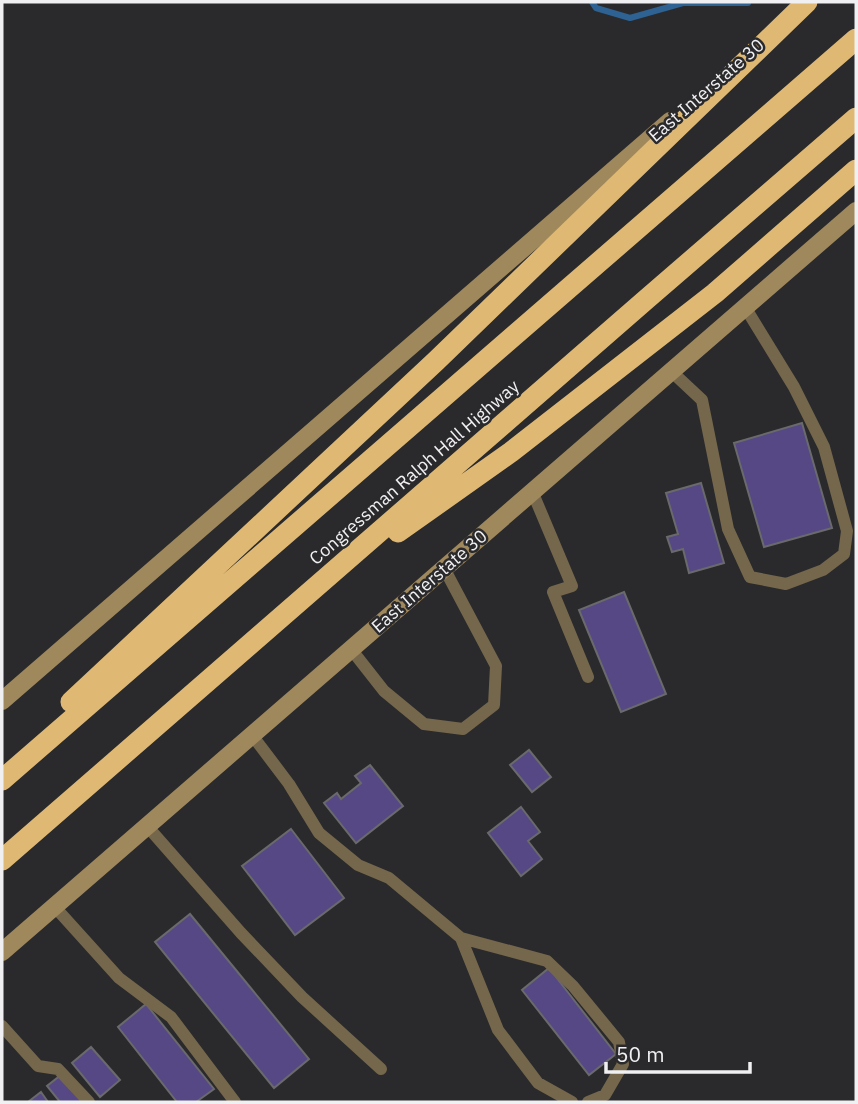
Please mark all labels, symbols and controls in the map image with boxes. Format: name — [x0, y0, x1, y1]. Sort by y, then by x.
street label: East Interstate 30 — [643, 33, 769, 147]
street label: Congressman Ralph Hall Highway — [304, 375, 524, 569]
street label: East Interstate 30 — [366, 524, 492, 638]
scale bar — [606, 1030, 750, 1074]
text: 50 m — [616, 1040, 665, 1068]

